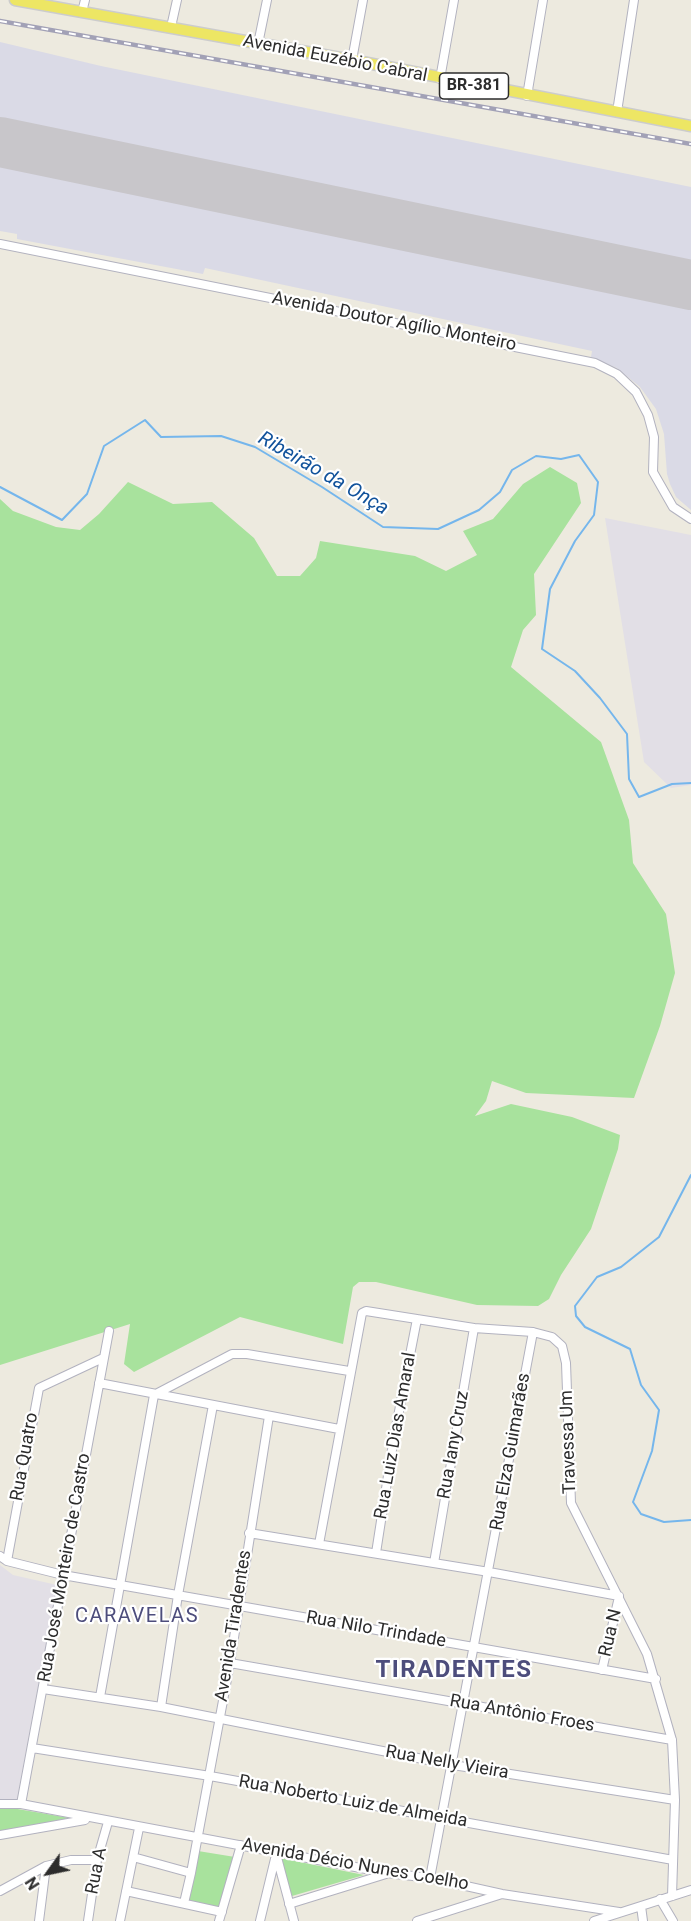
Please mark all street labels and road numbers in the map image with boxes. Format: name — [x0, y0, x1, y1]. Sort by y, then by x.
street label: Avenida Euzébio Cabral — [241, 31, 429, 87]
road number: BR-381 — [440, 73, 508, 99]
street label: Avenida Doutor Agílio Monteiro — [270, 288, 518, 356]
street label: Rua Luiz Dias Amaral — [371, 1351, 421, 1521]
street label: Rua Elza Guimarães — [487, 1372, 535, 1532]
street label: Rua Iany Cruz — [434, 1389, 474, 1501]
street label: Travessa Um — [556, 1390, 582, 1494]
street label: Rua Quatro — [7, 1411, 43, 1503]
street label: Rua José Monteiro de Castro — [34, 1452, 96, 1684]
street label: Avenida Tiradentes — [211, 1549, 257, 1703]
street label: Rua Nilo Trindade — [304, 1607, 448, 1653]
street label: Rua N — [595, 1607, 627, 1659]
street label: Rua Antônio Froes — [448, 1691, 596, 1737]
street label: Rua Nelly Vieira — [384, 1742, 510, 1784]
street label: Rua Noberto Luiz de Almeida — [237, 1771, 469, 1833]
street label: Avenida Décio Nunes Coelho — [240, 1834, 470, 1896]
street label: Rua A — [82, 1846, 112, 1896]

